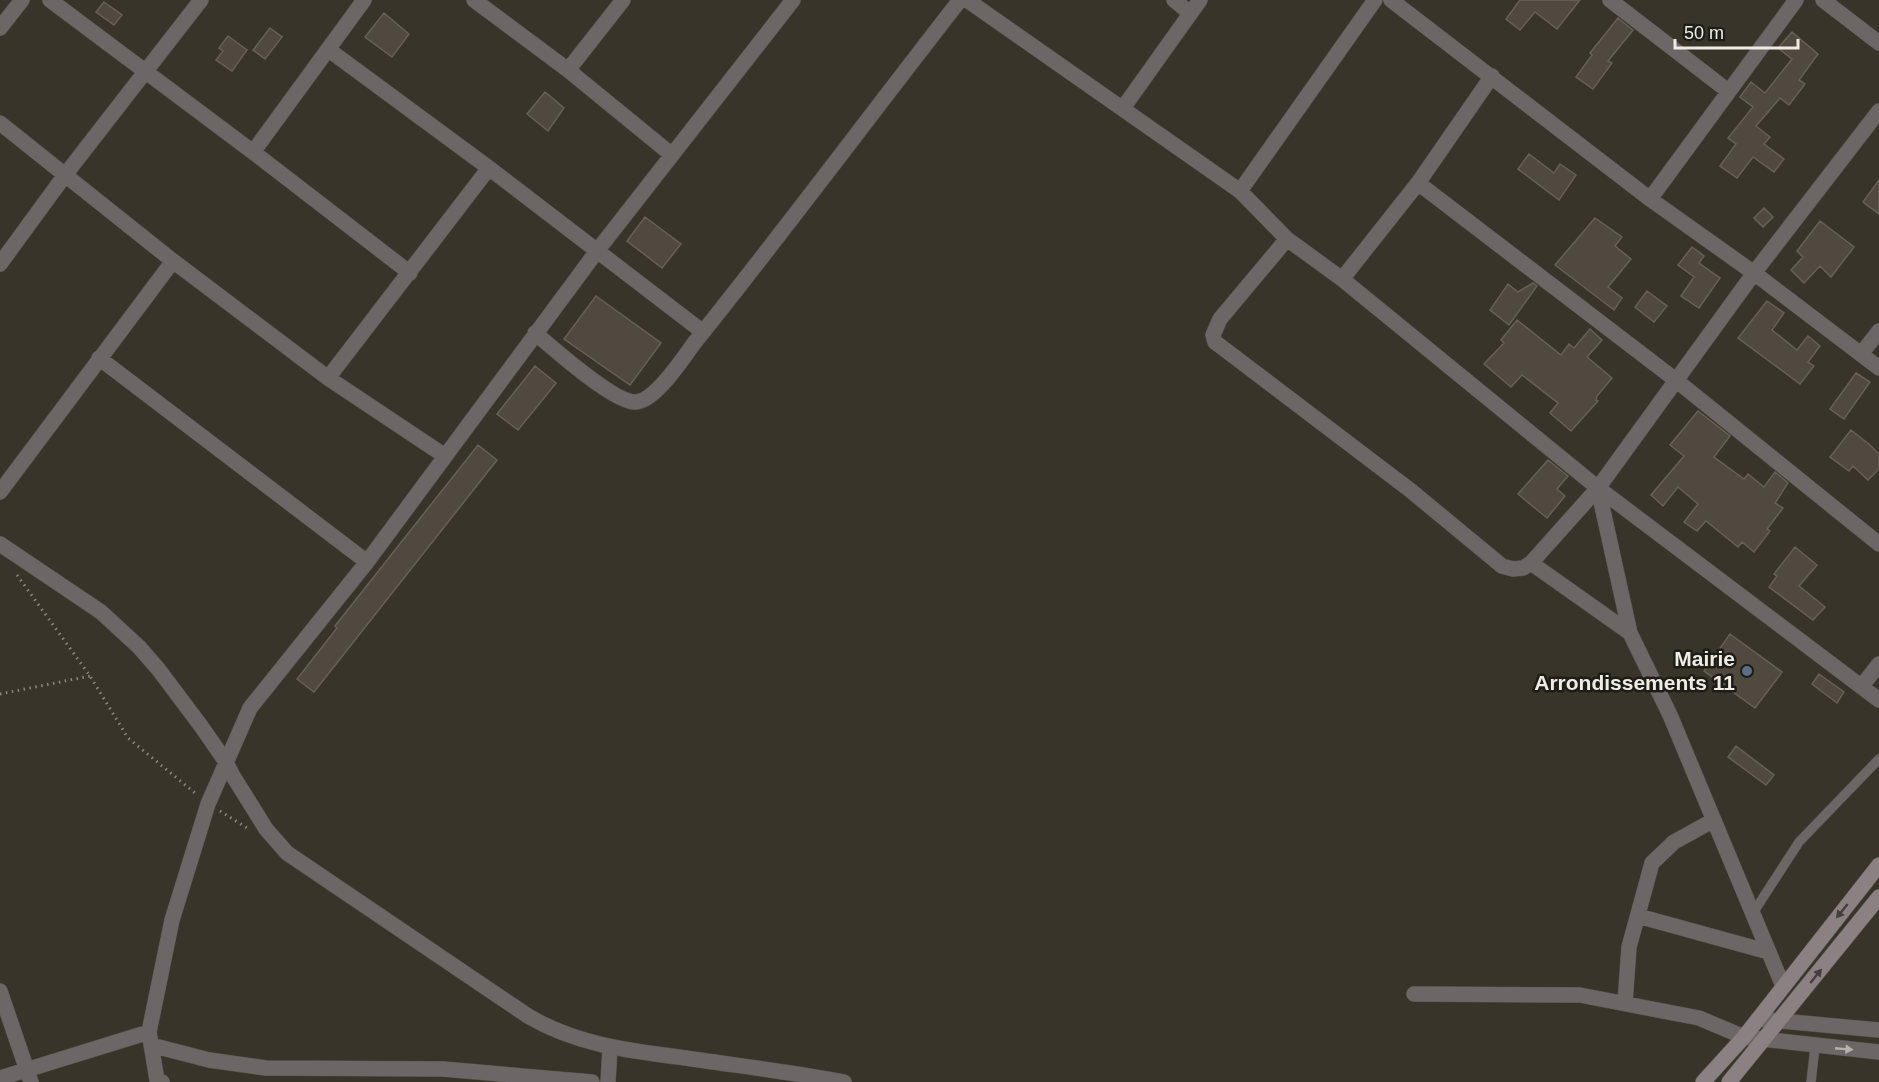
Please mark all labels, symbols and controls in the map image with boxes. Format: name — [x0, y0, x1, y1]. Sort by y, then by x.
scale bar — [1675, 12, 1798, 50]
text: 50 m — [1684, 23, 1724, 43]
place label: Mairie Arrondissements 11 — [1534, 647, 1735, 694]
marker: Mairie Arrondissements 11 — [1740, 664, 1754, 678]
one-way arrow — [1836, 903, 1849, 919]
one-way arrow — [1809, 968, 1821, 983]
one-way arrow — [1835, 1044, 1854, 1054]

